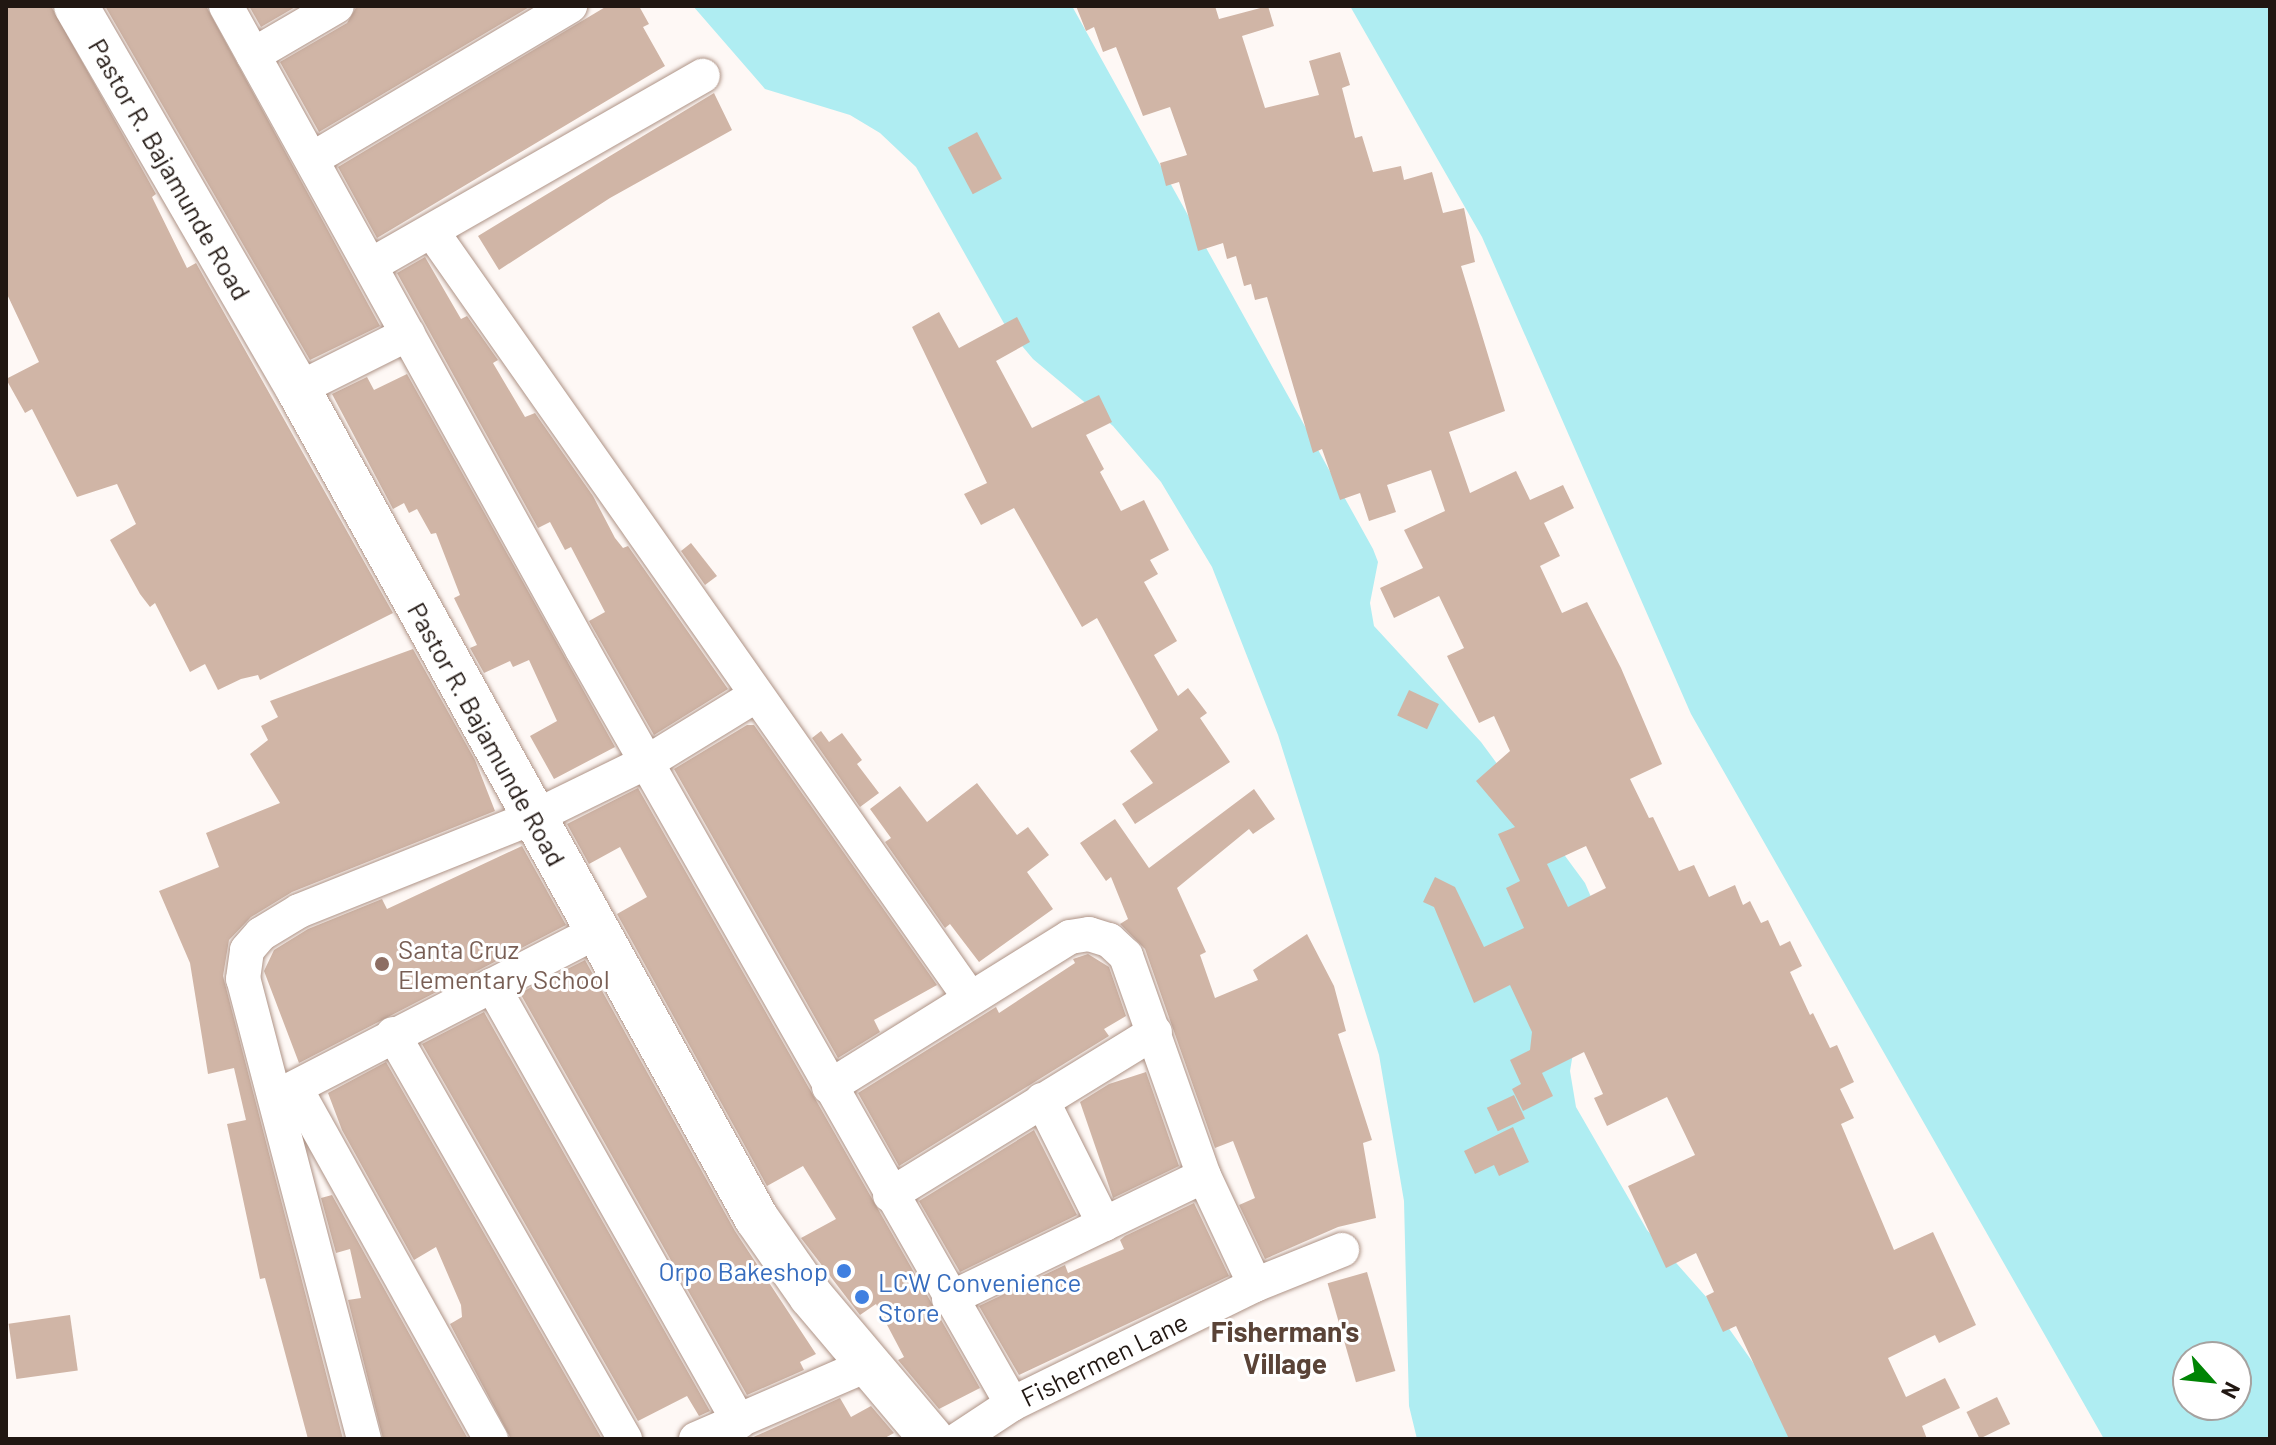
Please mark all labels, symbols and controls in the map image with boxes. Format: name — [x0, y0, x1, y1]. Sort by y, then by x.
street label: Pastor R. Bajamunde Road — [82, 33, 258, 305]
street label: Pastor R. Bajamunde Road — [402, 597, 572, 871]
place label: Santa Cruz Elementary School — [398, 933, 610, 994]
marker: Santa Cruz Elementary School — [373, 955, 391, 973]
place label: Orpo Bakeshop — [658, 1255, 828, 1287]
marker: Orpo Bakeshop — [835, 1262, 853, 1280]
place label: LCW Convenience Store — [878, 1266, 1081, 1328]
marker: LCW Convenience Store — [853, 1288, 871, 1306]
street label: Fishermen Lane — [1016, 1305, 1192, 1413]
district label: Fisherman's Village — [1211, 1314, 1359, 1380]
north arrow — [2172, 1341, 2252, 1421]
text: N — [2217, 1379, 2247, 1403]

